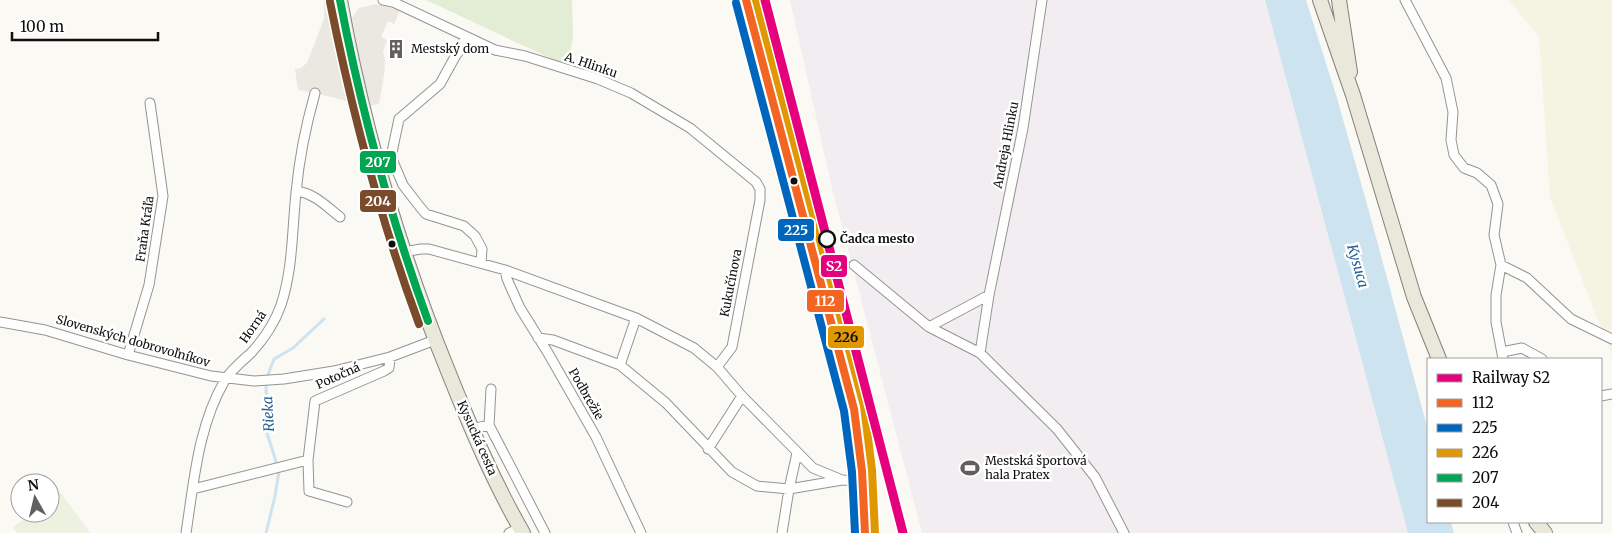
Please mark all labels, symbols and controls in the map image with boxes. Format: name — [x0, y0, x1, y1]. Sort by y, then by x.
scale bar — [12, 10, 159, 42]
text: 100 m — [20, 17, 64, 36]
building icon: Mestský dom — [385, 38, 407, 60]
place label: Mestský dom — [411, 41, 489, 56]
street label: A. Hlinku — [562, 48, 620, 81]
street label: Andreja Hlinku — [990, 100, 1021, 191]
line badge: 207 — [359, 150, 397, 174]
text: 207 — [365, 153, 391, 171]
unlabelled marker — [789, 176, 799, 186]
line badge: 204 — [359, 189, 397, 213]
text: 204 — [365, 192, 391, 210]
street label: Fraňa Kráľa — [132, 194, 157, 263]
line badge: 225 — [777, 218, 815, 242]
text: 225 — [784, 221, 808, 239]
marker: Čadca mesto — [818, 230, 836, 248]
place label: Čadca mesto — [840, 230, 914, 246]
unlabelled marker — [387, 239, 397, 249]
water label: Kysuca — [1343, 241, 1373, 290]
street label: Kukučínova — [717, 247, 745, 318]
line badge: S2 — [820, 254, 848, 278]
text: S2 — [826, 257, 842, 275]
line badge: 112 — [806, 289, 845, 313]
text: 112 — [815, 292, 835, 310]
street label: Horná — [236, 307, 269, 346]
street label: Slovenských dobrovoľníkov — [55, 311, 212, 370]
line badge: 226 — [827, 325, 865, 349]
text: 226 — [834, 328, 859, 346]
legend — [1427, 358, 1602, 523]
street label: Potočná — [313, 359, 363, 392]
street label: Podbrežie — [566, 365, 607, 422]
text: Railway S2 — [1472, 368, 1550, 387]
text: 112 — [1472, 393, 1494, 412]
water label: Rieka — [258, 396, 278, 432]
street label: Kysucká cesta — [454, 398, 501, 478]
text: 225 — [1472, 418, 1498, 437]
text: 226 — [1472, 443, 1498, 462]
place label: Mestská športová hala Pratex — [985, 453, 1087, 482]
sports icon: Mestská športová hala Pratex — [959, 457, 981, 479]
text: 207 — [1472, 468, 1499, 487]
north arrow — [10, 473, 60, 523]
text: N — [26, 475, 40, 495]
text: 204 — [1472, 493, 1499, 512]

